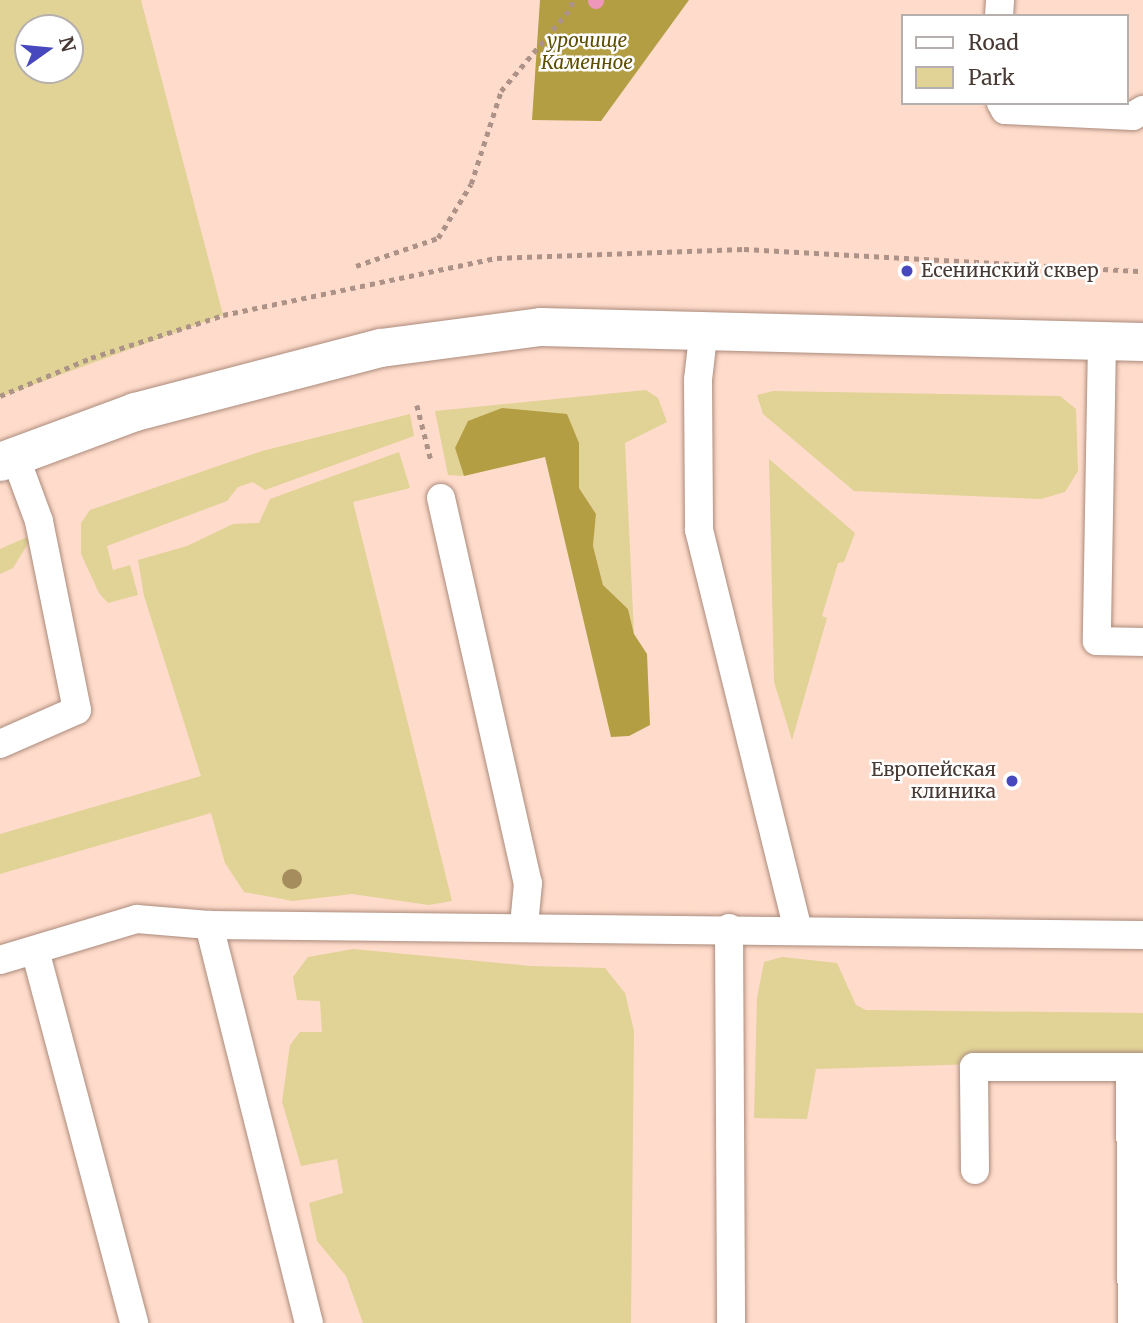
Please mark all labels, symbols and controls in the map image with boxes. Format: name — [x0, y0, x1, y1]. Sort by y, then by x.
north arrow — [14, 14, 84, 84]
legend — [902, 14, 1129, 105]
text: Road — [968, 29, 1019, 56]
park label: урочище Каменное — [541, 30, 633, 74]
text: N — [54, 34, 81, 54]
text: Park — [968, 64, 1015, 91]
place label: Есенинский сквер — [921, 260, 1099, 282]
marker: Есенинский сквер — [899, 263, 915, 279]
place label: Европейская клиника — [871, 759, 996, 803]
marker: Европейская клиника — [1002, 771, 1022, 791]

